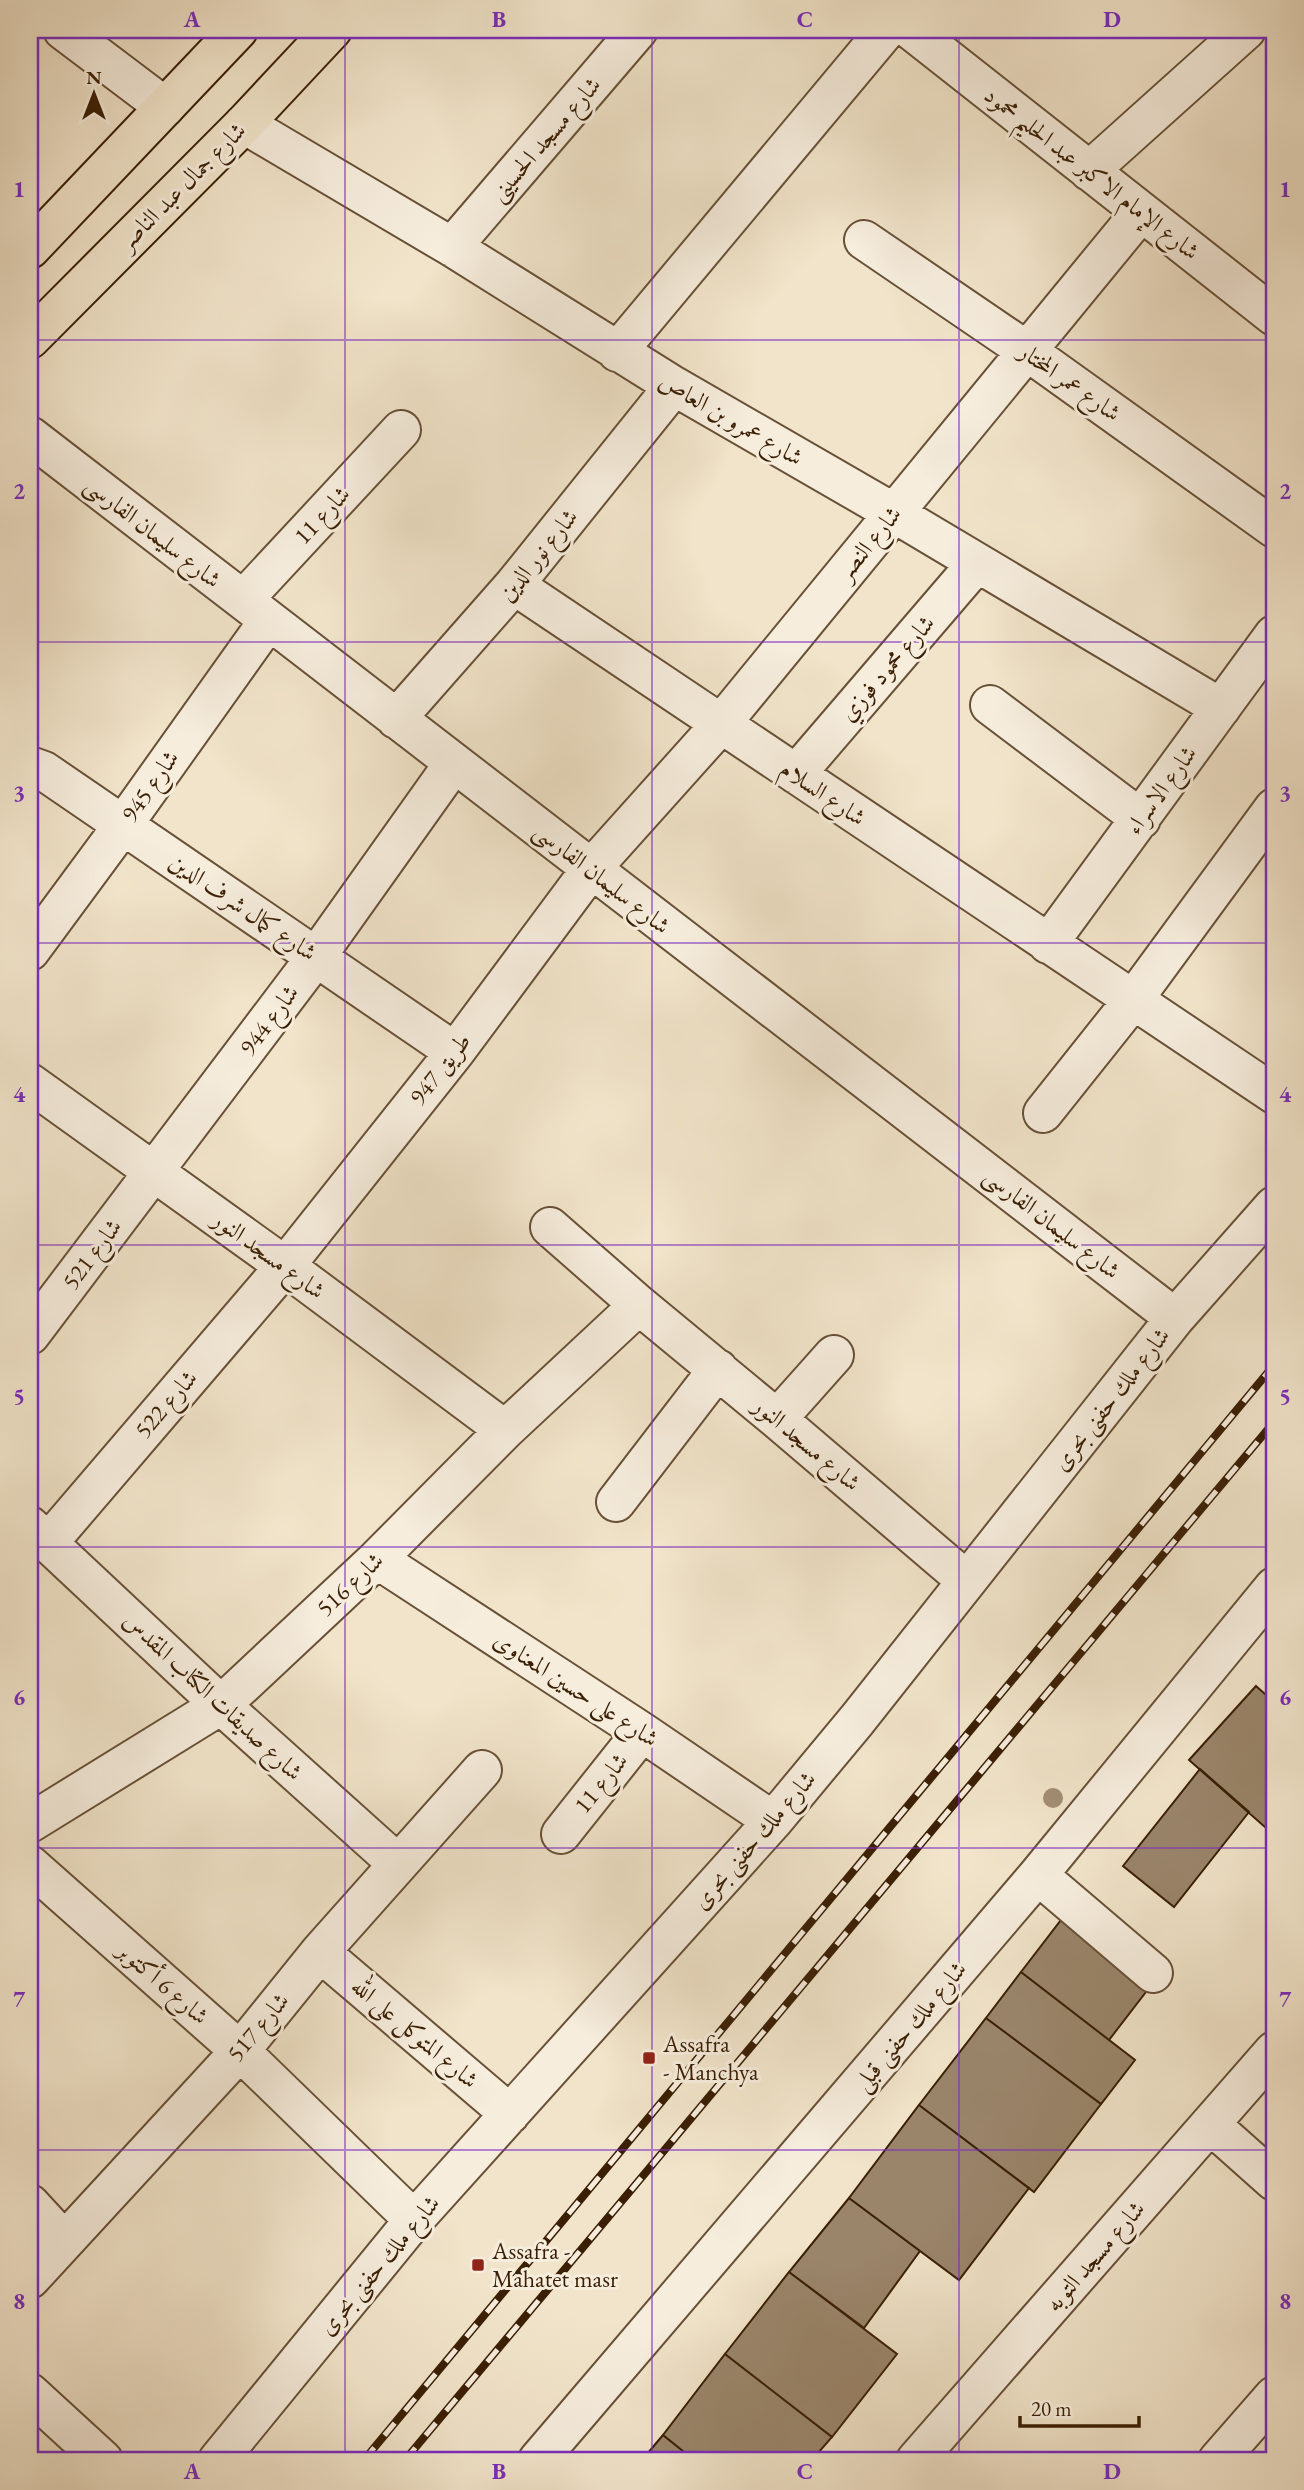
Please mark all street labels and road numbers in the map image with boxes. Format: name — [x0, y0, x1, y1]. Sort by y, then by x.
street label: شارع مسجد الحسينى — [482, 70, 611, 211]
street label: شارع الإمام الاكبر عبد الحليم محمود — [973, 79, 1206, 274]
street label: شارع جمال عبد الناصر — [109, 115, 256, 262]
street label: شارع عمر المختار — [1009, 334, 1127, 432]
street label: شارع عمرو بن العاص — [651, 365, 809, 477]
street label: شارع سليمان الفارسى — [76, 469, 228, 599]
street label: شارع 11 — [287, 479, 360, 554]
street label: شارع النصر — [827, 499, 912, 592]
street label: شارع نور الدين — [491, 502, 588, 611]
street label: شارع محمود فوزي — [832, 608, 945, 731]
street label: شارع الاسراء — [1118, 739, 1207, 843]
street label: شارع 945 — [114, 744, 190, 831]
street label: شارع السلام — [771, 753, 872, 838]
street label: شارع سليمان الفارسى — [525, 815, 677, 945]
street label: شارع كمال شرف الدين — [161, 846, 323, 972]
street label: شارع 944 — [232, 978, 309, 1064]
street label: طريق 947 — [402, 1026, 477, 1111]
street label: شارع سليمان الفارسى — [975, 1160, 1127, 1290]
street label: شارع مسجد النور — [202, 1202, 332, 1310]
street label: شارع 521 — [55, 1212, 132, 1298]
street label: شارع ملك حفنى بحرى — [1045, 1321, 1180, 1480]
street label: شارع 522 — [127, 1363, 208, 1448]
street label: شارع مسجد النور — [742, 1388, 868, 1502]
street label: شارع 516 — [309, 1545, 393, 1626]
street label: شارع صديقات الكتاب المقدس — [114, 1604, 310, 1791]
street label: شارع على حسين المعناوى — [485, 1624, 665, 1758]
street label: شارع 11 — [567, 1746, 638, 1823]
street label: شارع ملك حفنى بحرى — [685, 1764, 826, 1919]
street label: شارع 6 أكتوبر — [105, 1932, 216, 2035]
street label: شارع ملك حفنى قبلى — [846, 1954, 977, 2100]
street label: شارع المتوكل على الله — [342, 1968, 487, 2099]
street label: شارع 517 — [220, 1986, 299, 2071]
street label: شارع ملك حفنى بحرى — [311, 2188, 450, 2344]
street label: شارع مسجد التوبه — [1038, 2194, 1155, 2321]

